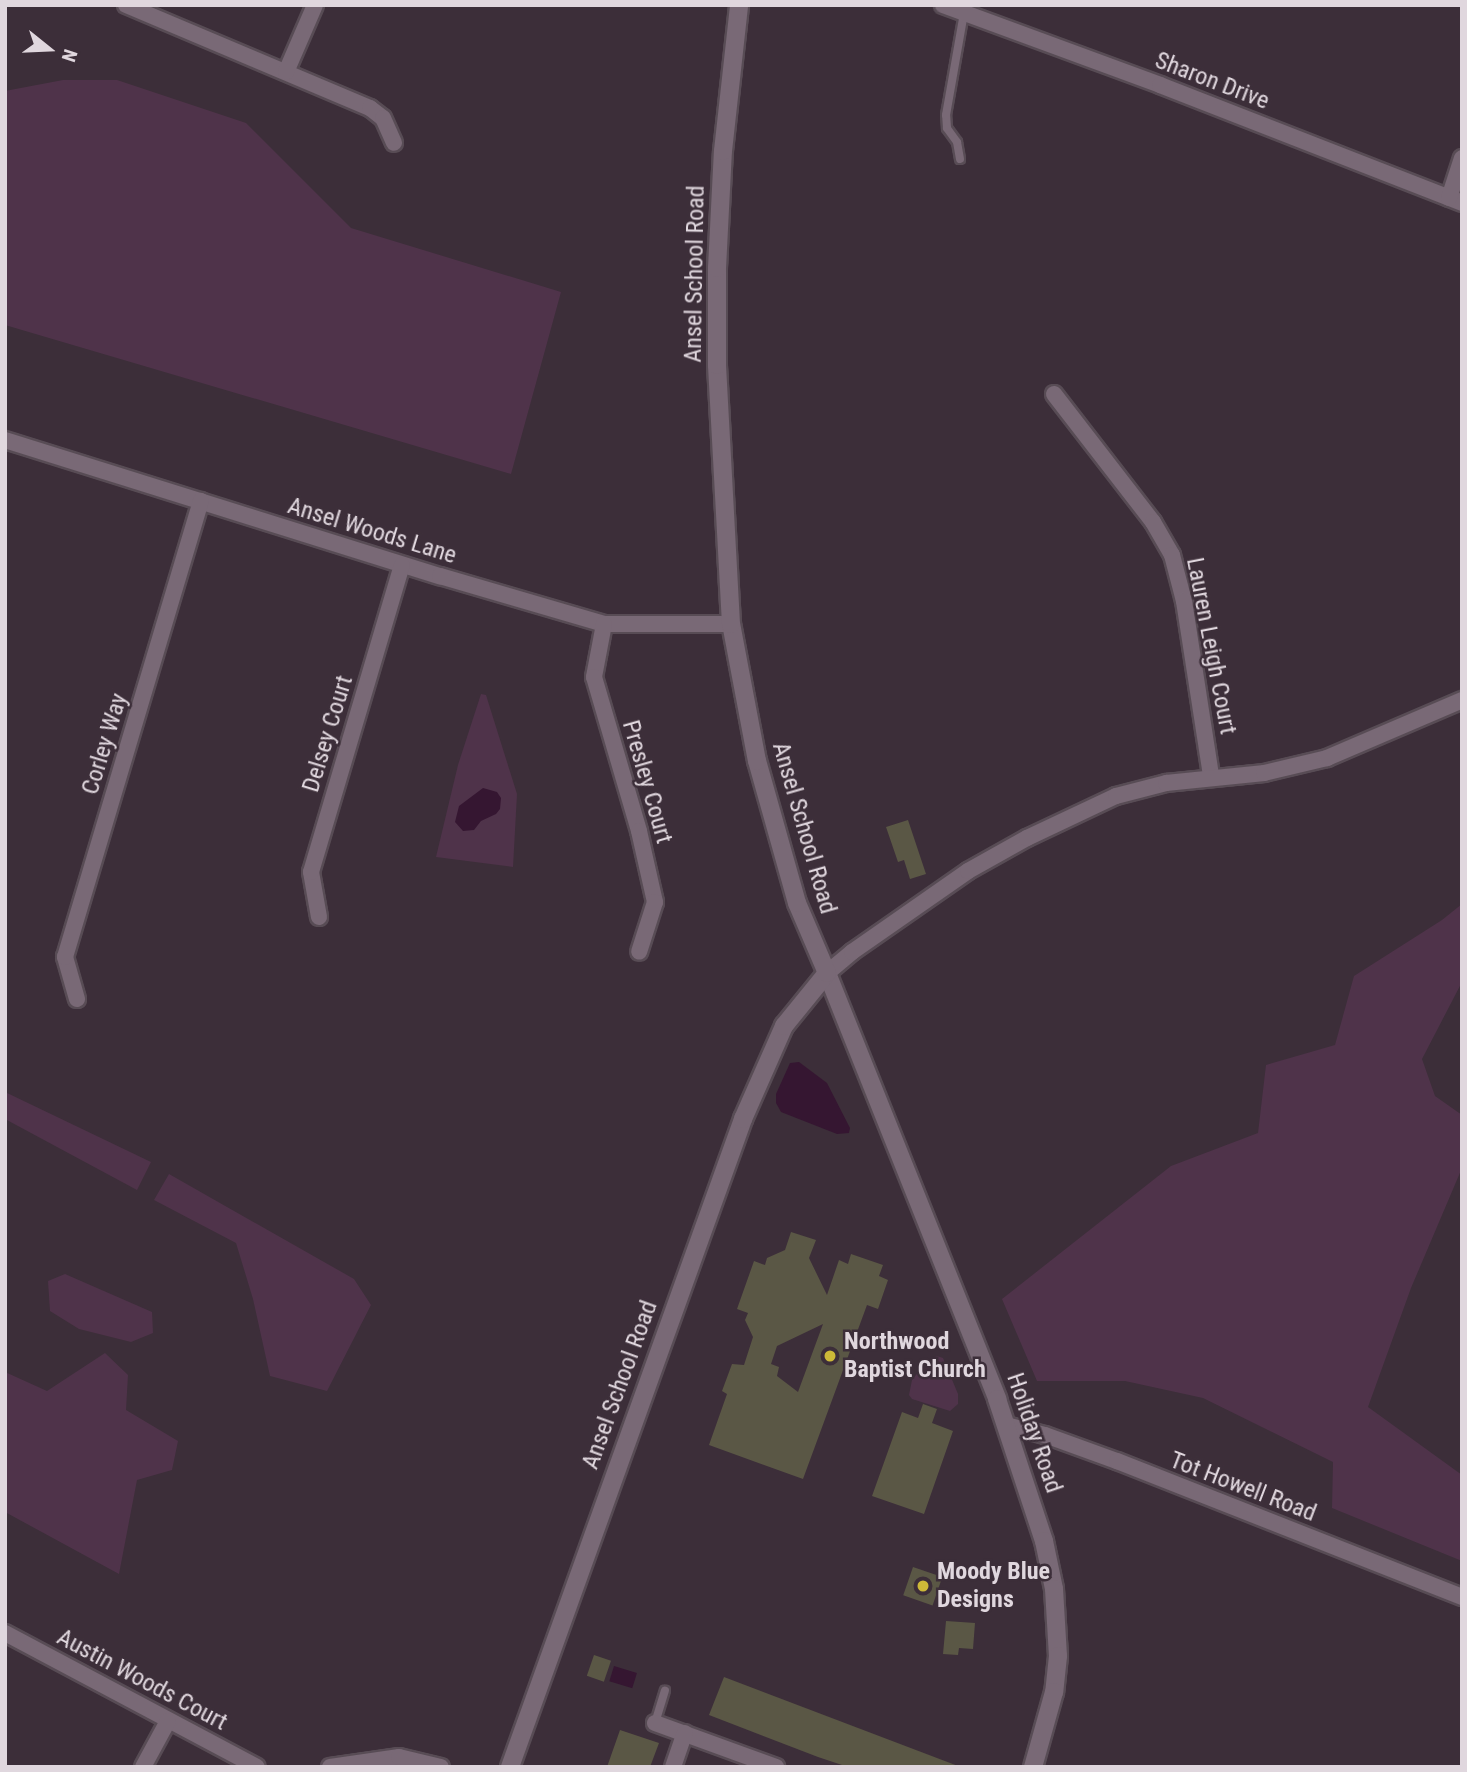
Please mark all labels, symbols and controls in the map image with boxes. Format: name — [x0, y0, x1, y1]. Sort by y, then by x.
north arrow — [14, 14, 84, 84]
street label: Sharon Drive — [1151, 46, 1273, 116]
text: N — [57, 47, 82, 65]
street label: Ansel School Road — [679, 185, 711, 363]
street label: Ansel Woods Lane — [284, 492, 460, 570]
street label: Lauren Leigh Court — [1180, 555, 1242, 737]
street label: Delsey Court — [297, 672, 359, 796]
street label: Corley Way — [76, 690, 134, 798]
street label: Presley Court — [616, 717, 678, 847]
street label: Ansel School Road — [766, 739, 842, 917]
street label: Ansel School Road — [576, 1297, 664, 1473]
place label: Northwood Baptist Church — [844, 1328, 986, 1384]
marker: Northwood Baptist Church — [822, 1348, 838, 1364]
street label: Holiday Road — [1000, 1369, 1068, 1497]
street label: Tot Howell Road — [1166, 1446, 1320, 1528]
place label: Moody Blue Designs — [937, 1558, 1050, 1614]
marker: Moody Blue Designs — [915, 1578, 931, 1594]
street label: Austin Woods Court — [52, 1623, 232, 1737]

